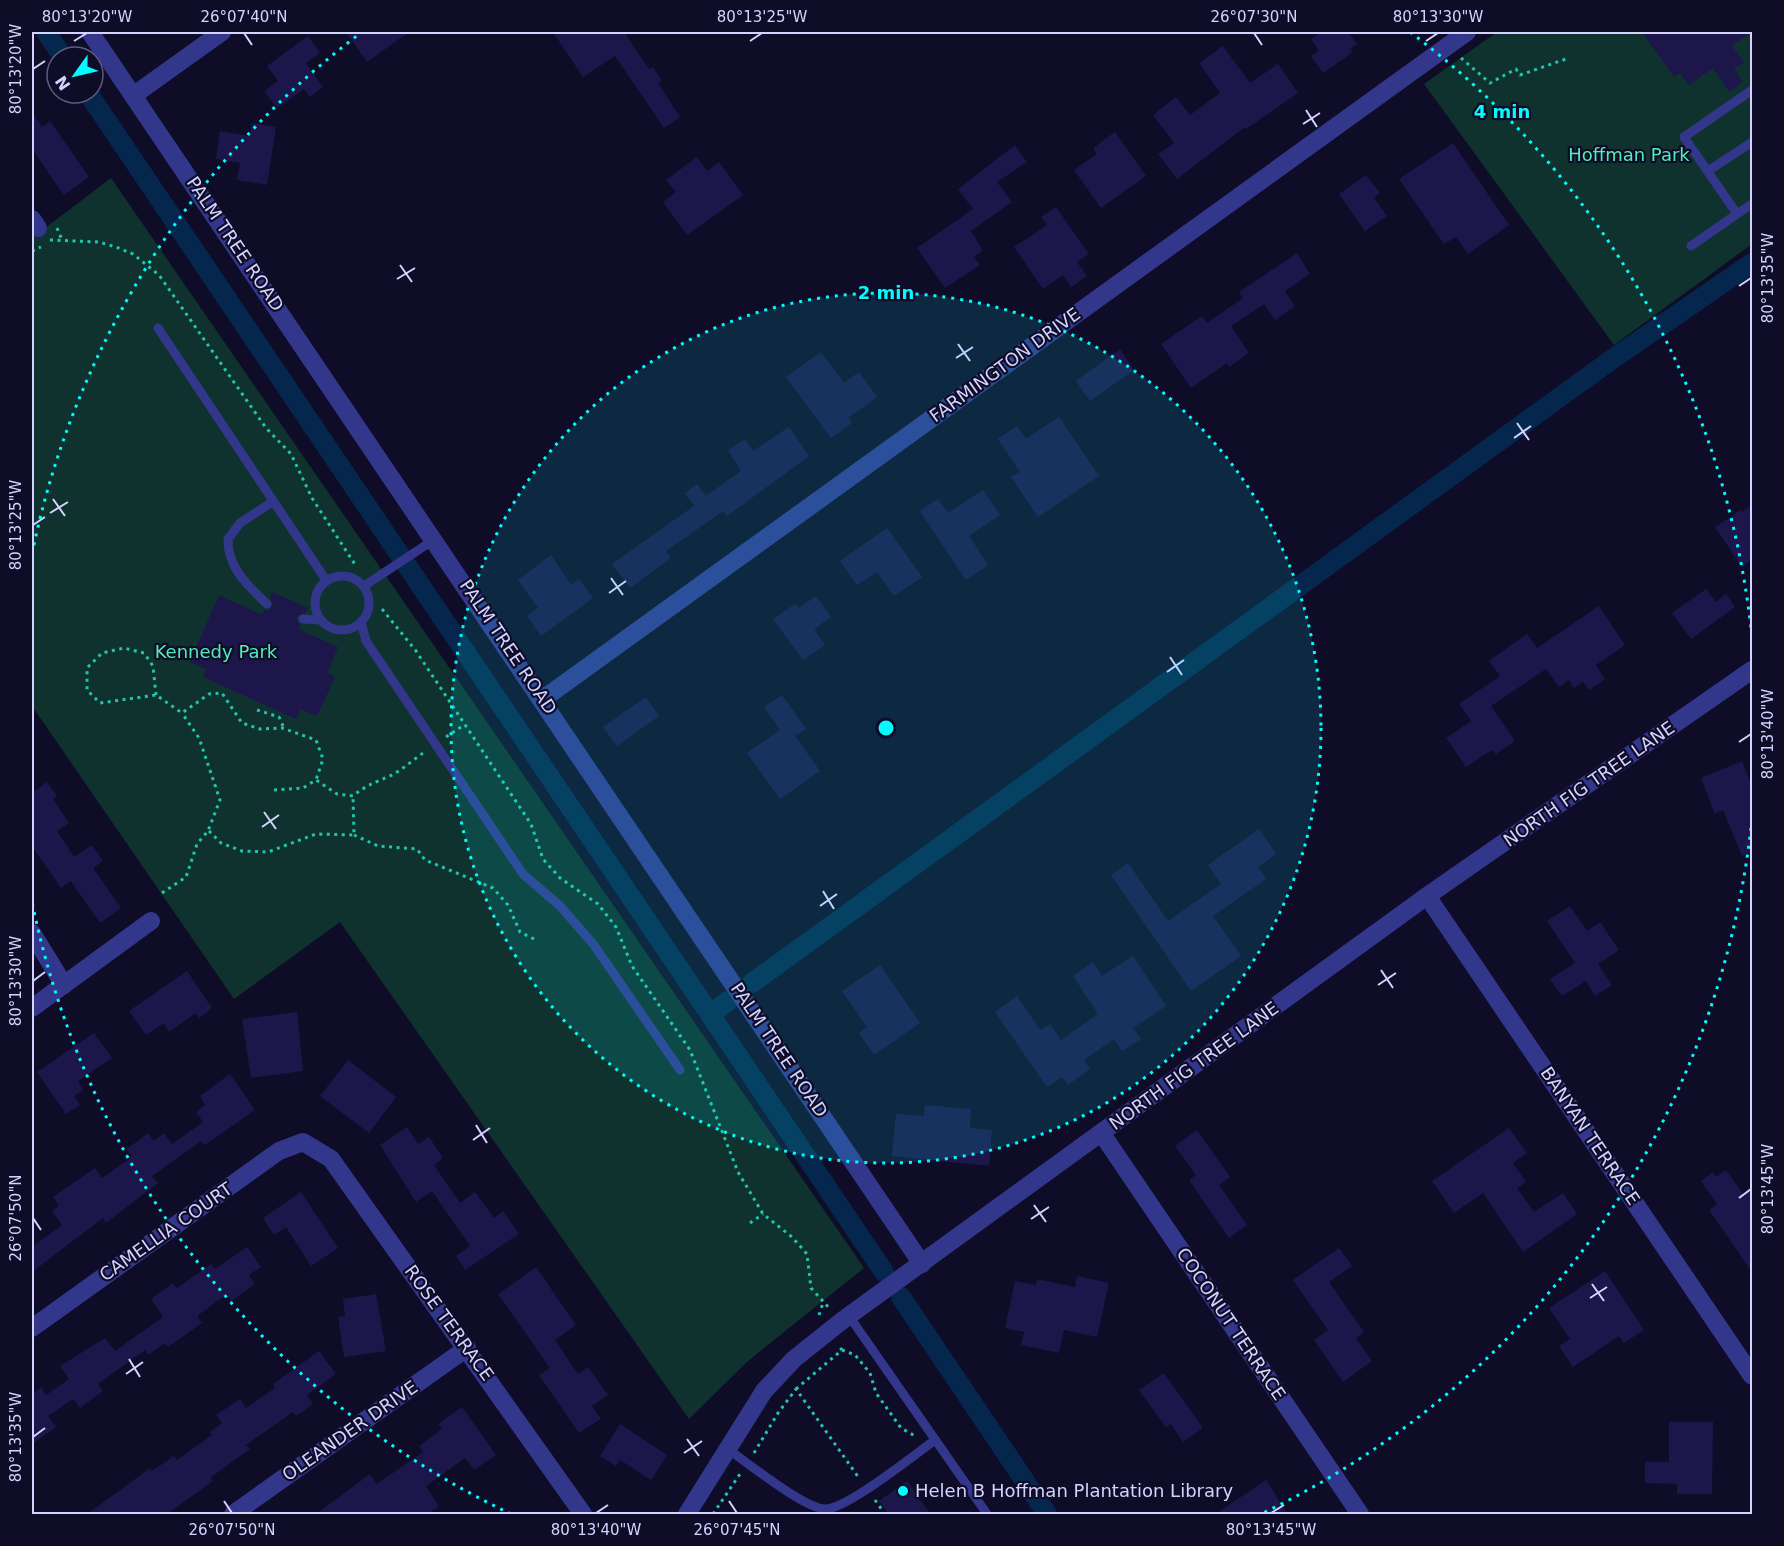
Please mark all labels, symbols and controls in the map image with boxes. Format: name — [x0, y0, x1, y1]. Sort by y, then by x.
text: 80°13'20"W — [42, 8, 132, 26]
text: 26°07'40"N — [200, 8, 288, 26]
text: 80°13'25"W — [717, 8, 807, 26]
text: 26°07'30"N — [1210, 8, 1298, 26]
text: 80°13'30"W — [1393, 8, 1483, 26]
text: 80°13'20"W — [7, 24, 25, 114]
north arrow — [45, 45, 105, 105]
text: N — [51, 72, 75, 94]
text: 4 min — [1474, 101, 1530, 122]
park label: Hoffman Park — [1568, 144, 1690, 165]
street label: PALM TREE ROAD — [183, 172, 288, 315]
text: 80°13'35"W — [1759, 233, 1777, 323]
text: 2 min — [858, 282, 914, 303]
street label: FARMINGTON DRIVE — [925, 303, 1084, 426]
text: 80°13'25"W — [7, 480, 25, 570]
street label: PALM TREE ROAD — [456, 575, 561, 718]
park label: Kennedy Park — [155, 641, 278, 662]
text: 80°13'40"W — [1759, 689, 1777, 779]
street label: NORTH FIG TREE LANE — [1499, 716, 1678, 851]
centre of rings — [876, 718, 896, 738]
text: 80°13'30"W — [7, 936, 25, 1026]
street label: PALM TREE ROAD — [727, 978, 832, 1121]
street label: NORTH FIG TREE LANE — [1105, 997, 1282, 1134]
street label: BANYAN TERRACE — [1536, 1063, 1644, 1209]
text: 80°13'45"W — [1759, 1144, 1777, 1234]
text: 26°07'50"N — [7, 1174, 25, 1262]
street label: CAMELLIA COURT — [95, 1177, 237, 1285]
street label: COCONUT TERRACE — [1173, 1243, 1290, 1404]
street label: ROSE TERRACE — [400, 1261, 498, 1385]
street label: OLEANDER DRIVE — [278, 1376, 421, 1485]
text: 80°13'35"W — [7, 1392, 25, 1482]
place label: Helen B Hoffman Plantation Library — [915, 1480, 1233, 1501]
marker: Helen B Hoffman Plantation Library — [896, 1484, 910, 1498]
text: 26°07'50"N — [188, 1521, 276, 1539]
text: 80°13'40"W — [551, 1521, 641, 1539]
text: 26°07'45"N — [693, 1521, 781, 1539]
text: 80°13'45"W — [1226, 1521, 1316, 1539]

